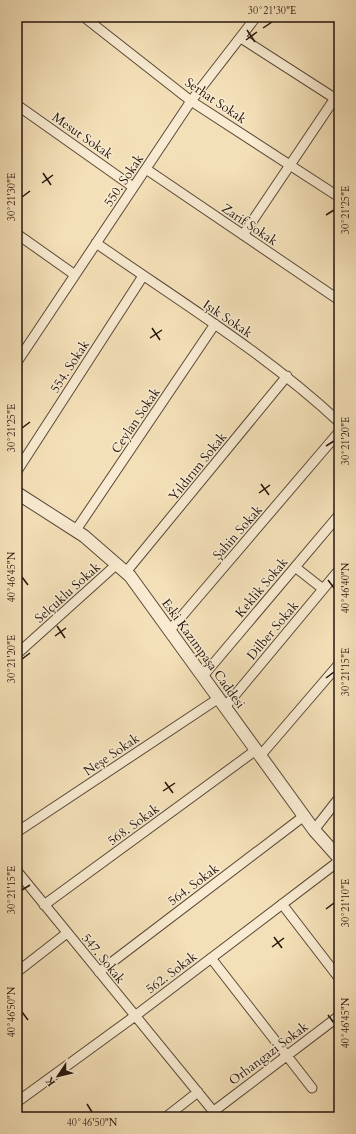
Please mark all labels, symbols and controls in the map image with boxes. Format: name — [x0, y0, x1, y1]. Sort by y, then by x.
text: 30°21'30"E — [248, 4, 296, 18]
street label: Serhat Sokak — [181, 74, 250, 128]
street label: Mesut Sokak — [48, 108, 116, 163]
street label: 550. Sokak — [100, 151, 148, 210]
text: 30°21'30"E — [5, 173, 19, 221]
text: 30°21'25"E — [339, 186, 353, 234]
street label: Zarif Sokak — [218, 200, 281, 250]
street label: Işık Sokak — [199, 296, 256, 342]
street label: 554. Sokak — [46, 337, 94, 397]
street label: Ceylan Sokak — [107, 384, 164, 457]
text: 30°21'25"E — [5, 404, 19, 452]
text: 30°21'20"E — [339, 417, 353, 465]
street label: Yıldırım Sokak — [165, 429, 231, 505]
street label: Şahin Sokak — [209, 501, 267, 564]
text: 40°46'45"N — [5, 551, 19, 602]
street label: Keklik Sokak — [231, 554, 292, 621]
street label: Selçuklu Sokak — [31, 558, 104, 627]
text: 40°46'40"N — [339, 562, 353, 613]
street label: Eski Kazımpaşa Caddesi — [157, 595, 249, 712]
street label: Dilber Sokak — [243, 597, 303, 664]
text: 30°21'20"E — [5, 635, 19, 683]
text: 30°21'15"E — [339, 648, 353, 696]
street label: Neşe Sokak — [80, 730, 143, 780]
street label: 568. Sokak — [104, 800, 163, 850]
street label: 564. Sokak — [164, 860, 223, 910]
text: 30°21'15"E — [5, 866, 19, 914]
text: 30°21'10"E — [339, 879, 353, 927]
street label: 547. Sokak — [77, 930, 129, 988]
street label: 562. Sokak — [142, 948, 201, 998]
text: 40°46'50"N — [5, 986, 19, 1037]
text: 40°46'45"N — [339, 997, 353, 1048]
street label: Orhangazi Sokak — [225, 1018, 312, 1090]
north arrow — [38, 1056, 78, 1096]
text: K — [41, 1073, 59, 1089]
text: 40°46'50"N — [67, 1116, 118, 1130]

